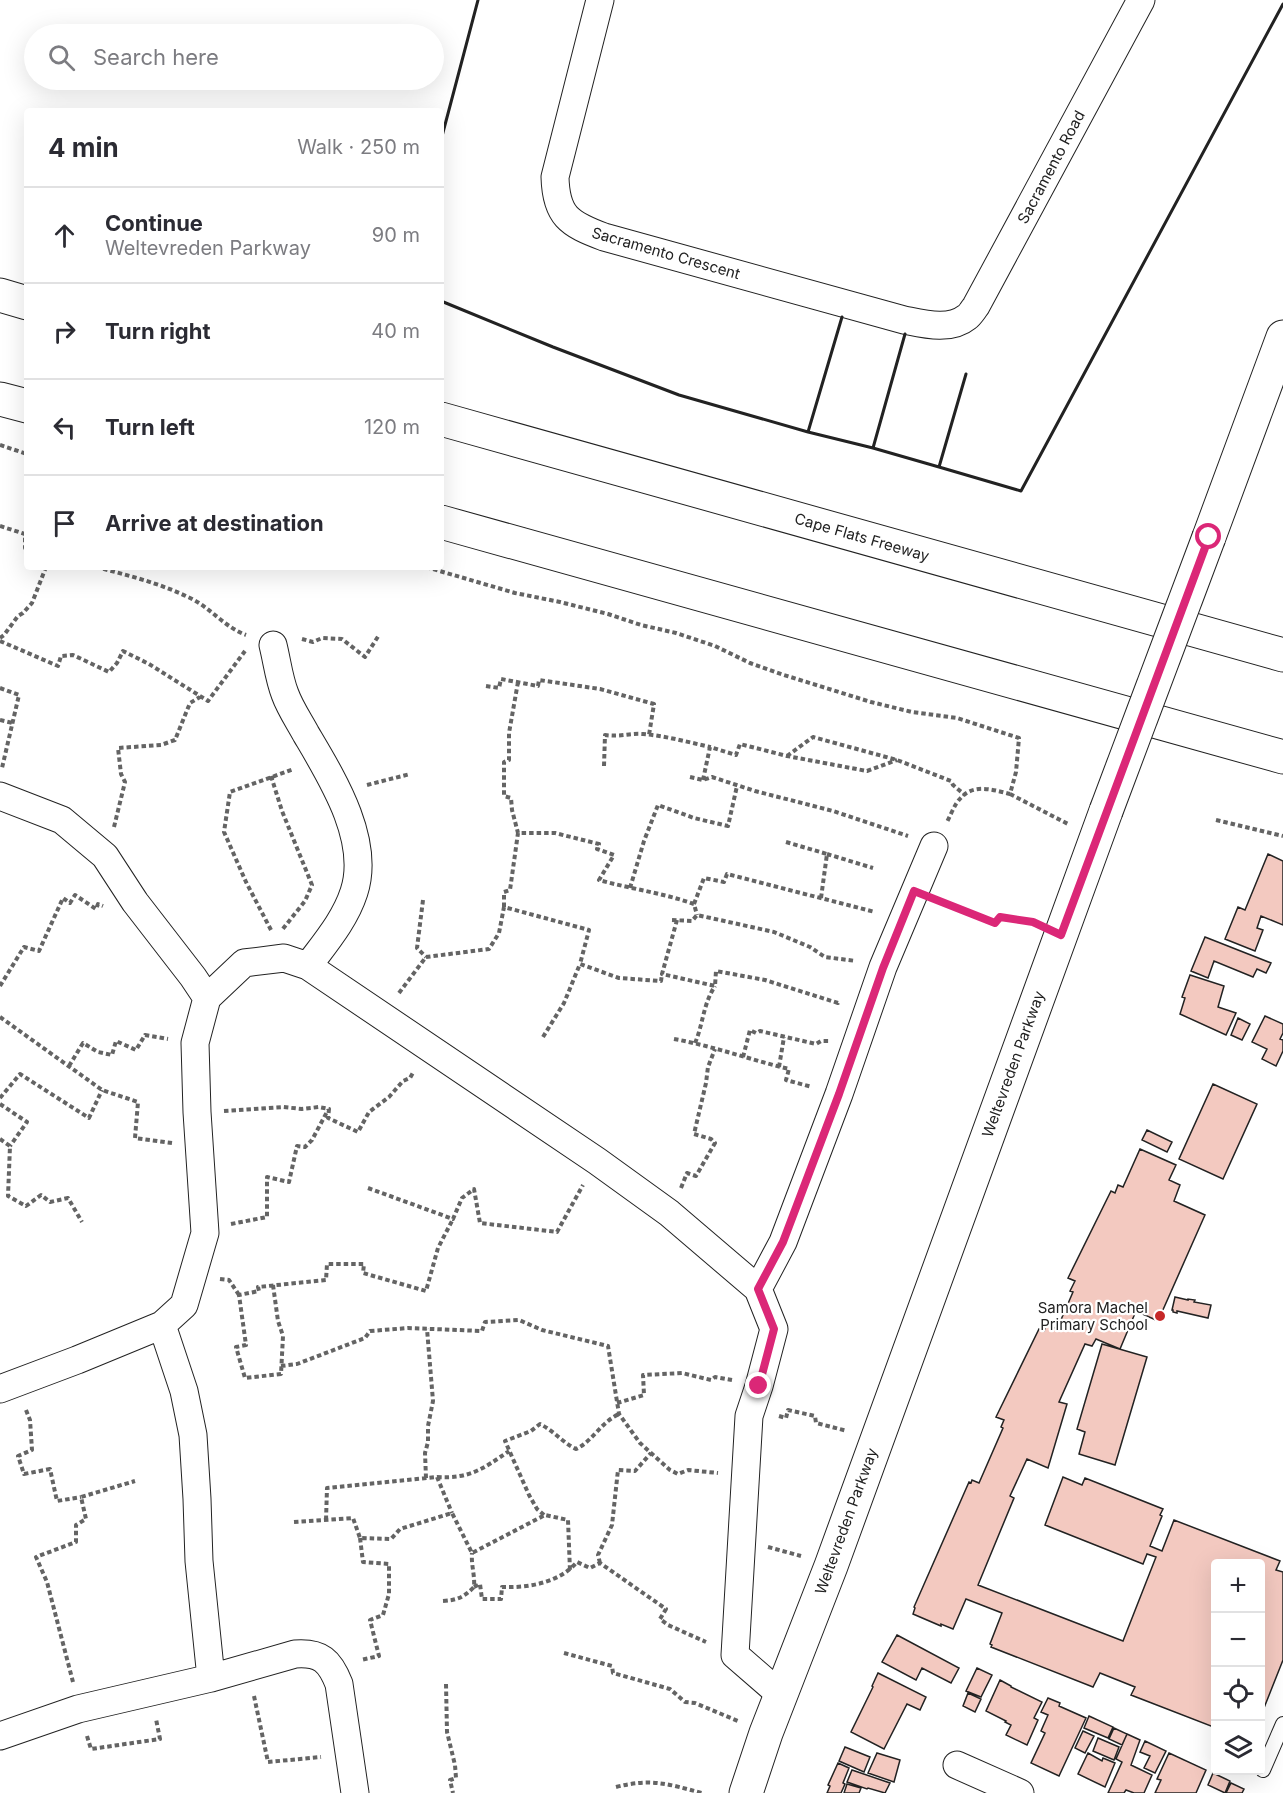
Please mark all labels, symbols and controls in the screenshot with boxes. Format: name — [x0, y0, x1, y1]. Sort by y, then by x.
search box — [24, 24, 444, 90]
icon: search — [45, 41, 78, 74]
text: Search here — [93, 44, 219, 70]
street label: Sacramento Road — [1013, 107, 1089, 227]
text: 4 min — [48, 132, 119, 163]
text: Walk · 250 m — [297, 135, 420, 159]
text: Continue — [105, 210, 203, 236]
icon: ahead — [48, 219, 81, 252]
text: 90 m — [372, 223, 420, 247]
street label: Sacramento Crescent — [590, 223, 742, 283]
text: Weltevreden Parkway — [105, 236, 311, 260]
icon: right — [48, 315, 81, 348]
text: Turn right — [105, 318, 211, 344]
text: 40 m — [371, 319, 420, 343]
icon: left — [48, 411, 81, 444]
text: Turn left — [105, 414, 195, 440]
text: 120 m — [364, 415, 420, 439]
icon: arrive — [48, 507, 81, 540]
street label: Cape Flats Freeway — [792, 509, 932, 565]
text: Arrive at destination — [105, 510, 324, 536]
route start — [1195, 523, 1221, 549]
street label: Weltevreden Parkway — [978, 988, 1049, 1140]
place label: Samora Machel Primary School — [1038, 1298, 1148, 1334]
marker: Samora Machel Primary School — [1153, 1309, 1167, 1323]
route end — [745, 1372, 771, 1398]
street label: Weltevreden Parkway — [811, 1445, 882, 1597]
map controls — [1211, 1559, 1265, 1775]
button: + — [1211, 1559, 1265, 1613]
button: − — [1211, 1613, 1265, 1667]
button: locate — [1211, 1667, 1265, 1721]
button: layers — [1211, 1721, 1265, 1775]

